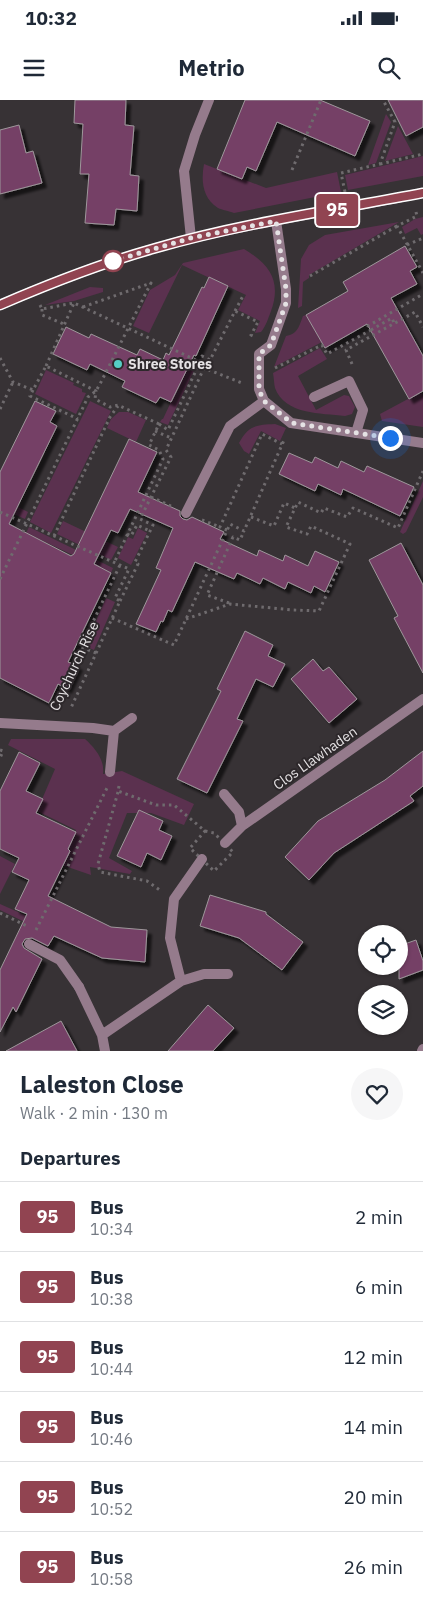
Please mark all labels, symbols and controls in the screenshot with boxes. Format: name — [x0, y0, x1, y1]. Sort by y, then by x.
text: 10:32 — [25, 6, 77, 30]
text: Metrio — [178, 53, 245, 82]
icon: menu — [20, 54, 48, 82]
icon: search — [375, 54, 403, 82]
line badge: 95 — [314, 194, 360, 226]
text: 95 — [326, 198, 348, 221]
unlabelled marker — [102, 250, 124, 272]
place label: Shree Stores — [128, 355, 212, 373]
marker: Shree Stores — [112, 358, 124, 370]
your location — [378, 426, 403, 451]
street label: Coychurch Rise — [45, 618, 103, 714]
street label: Clos Llawhaden — [269, 722, 361, 794]
map controls — [358, 925, 408, 1035]
button: locate — [358, 925, 408, 975]
button: layers — [358, 985, 408, 1035]
text: Laleston Close — [20, 1068, 184, 1100]
button: heart — [351, 1068, 403, 1120]
text: Walk · 2 min · 130 m — [20, 1103, 168, 1123]
text: Departures — [20, 1146, 120, 1170]
text: Bus — [90, 1195, 124, 1219]
text: 95 — [37, 1205, 58, 1228]
text: 2 min — [355, 1205, 403, 1229]
text: 10:34 — [90, 1219, 133, 1239]
text: Bus — [90, 1265, 124, 1289]
text: 95 — [37, 1275, 58, 1298]
text: 6 min — [355, 1275, 403, 1299]
text: 10:38 — [90, 1289, 133, 1309]
text: Bus — [90, 1335, 124, 1359]
text: 95 — [37, 1345, 58, 1368]
text: 12 min — [344, 1345, 403, 1369]
text: 10:44 — [90, 1359, 133, 1379]
text: Bus — [90, 1405, 124, 1429]
text: 95 — [37, 1415, 58, 1438]
text: 14 min — [344, 1415, 403, 1439]
text: 10:46 — [90, 1429, 133, 1449]
text: Bus — [90, 1475, 124, 1499]
text: 95 — [37, 1485, 58, 1508]
text: 20 min — [344, 1485, 403, 1509]
text: 10:52 — [90, 1499, 133, 1519]
text: Bus — [90, 1545, 124, 1569]
text: 95 — [37, 1555, 58, 1578]
text: 26 min — [344, 1555, 403, 1579]
text: 10:58 — [90, 1569, 133, 1589]

